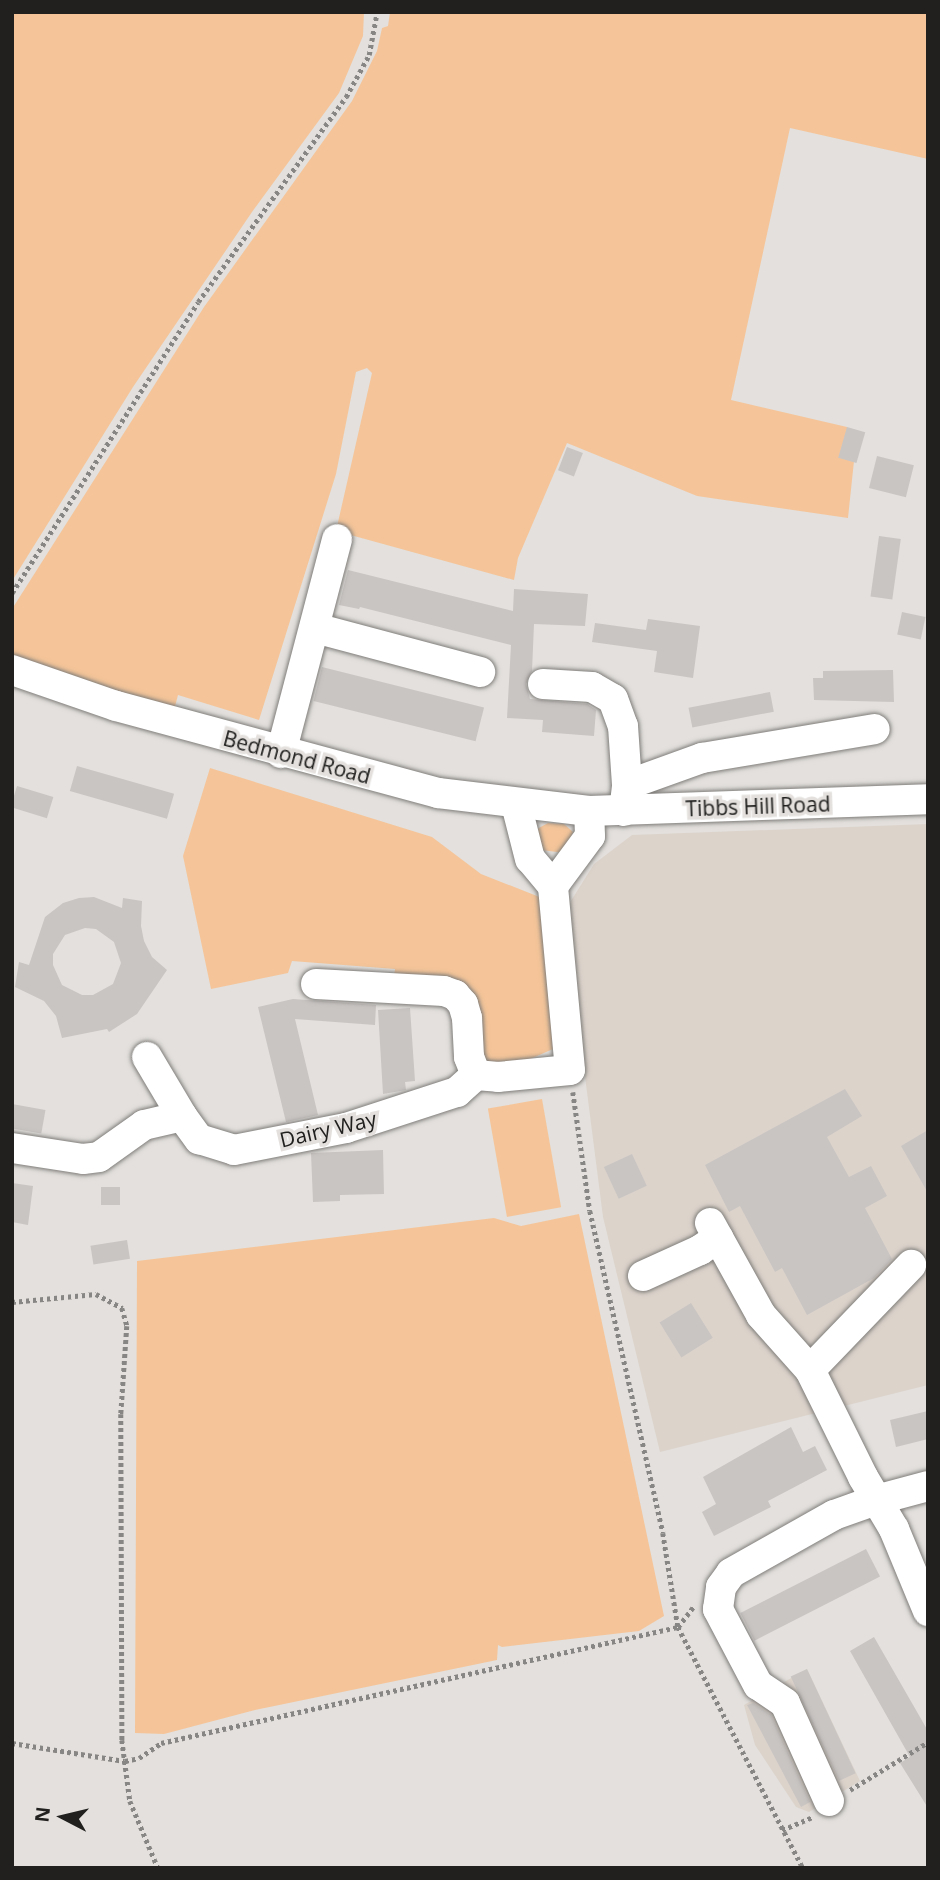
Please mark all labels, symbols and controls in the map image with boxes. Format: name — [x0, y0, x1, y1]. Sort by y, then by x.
street label: Bedmond Road — [221, 725, 373, 789]
street label: Tibbs Hill Road — [685, 791, 831, 821]
street label: Dairy Way — [277, 1106, 379, 1152]
north arrow — [28, 1782, 98, 1852]
text: N — [28, 1805, 56, 1824]

